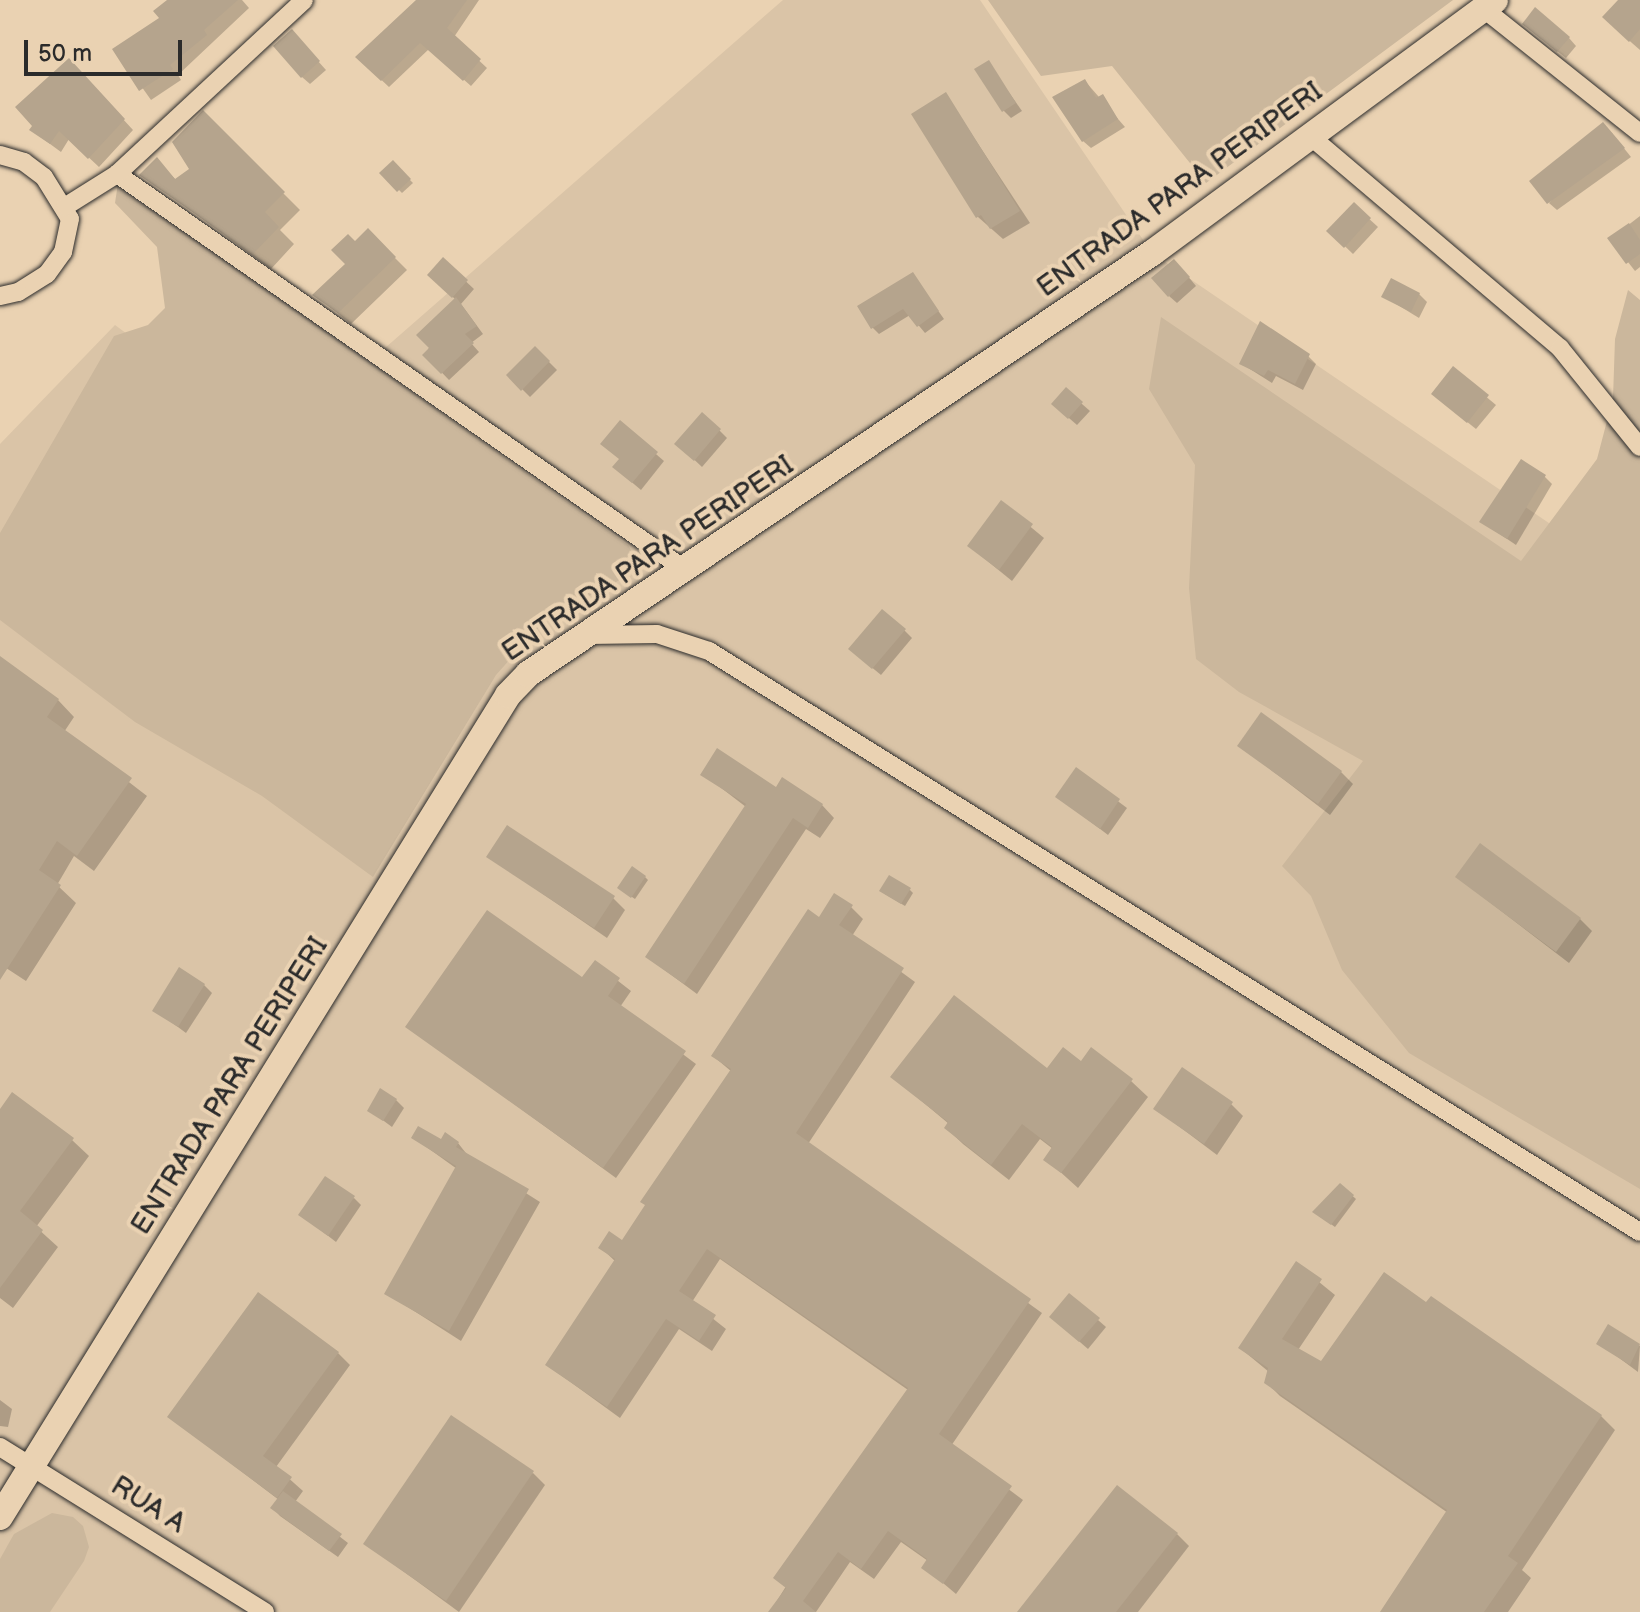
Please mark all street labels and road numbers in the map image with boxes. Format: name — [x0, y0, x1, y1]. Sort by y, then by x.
street label: ENTRADA PARA PERIPERI — [1031, 75, 1329, 305]
street label: ENTRADA PARA PERIPERI — [496, 449, 800, 669]
street label: ENTRADA PARA PERIPERI — [125, 931, 335, 1241]
street label: RUA A — [105, 1469, 191, 1541]

